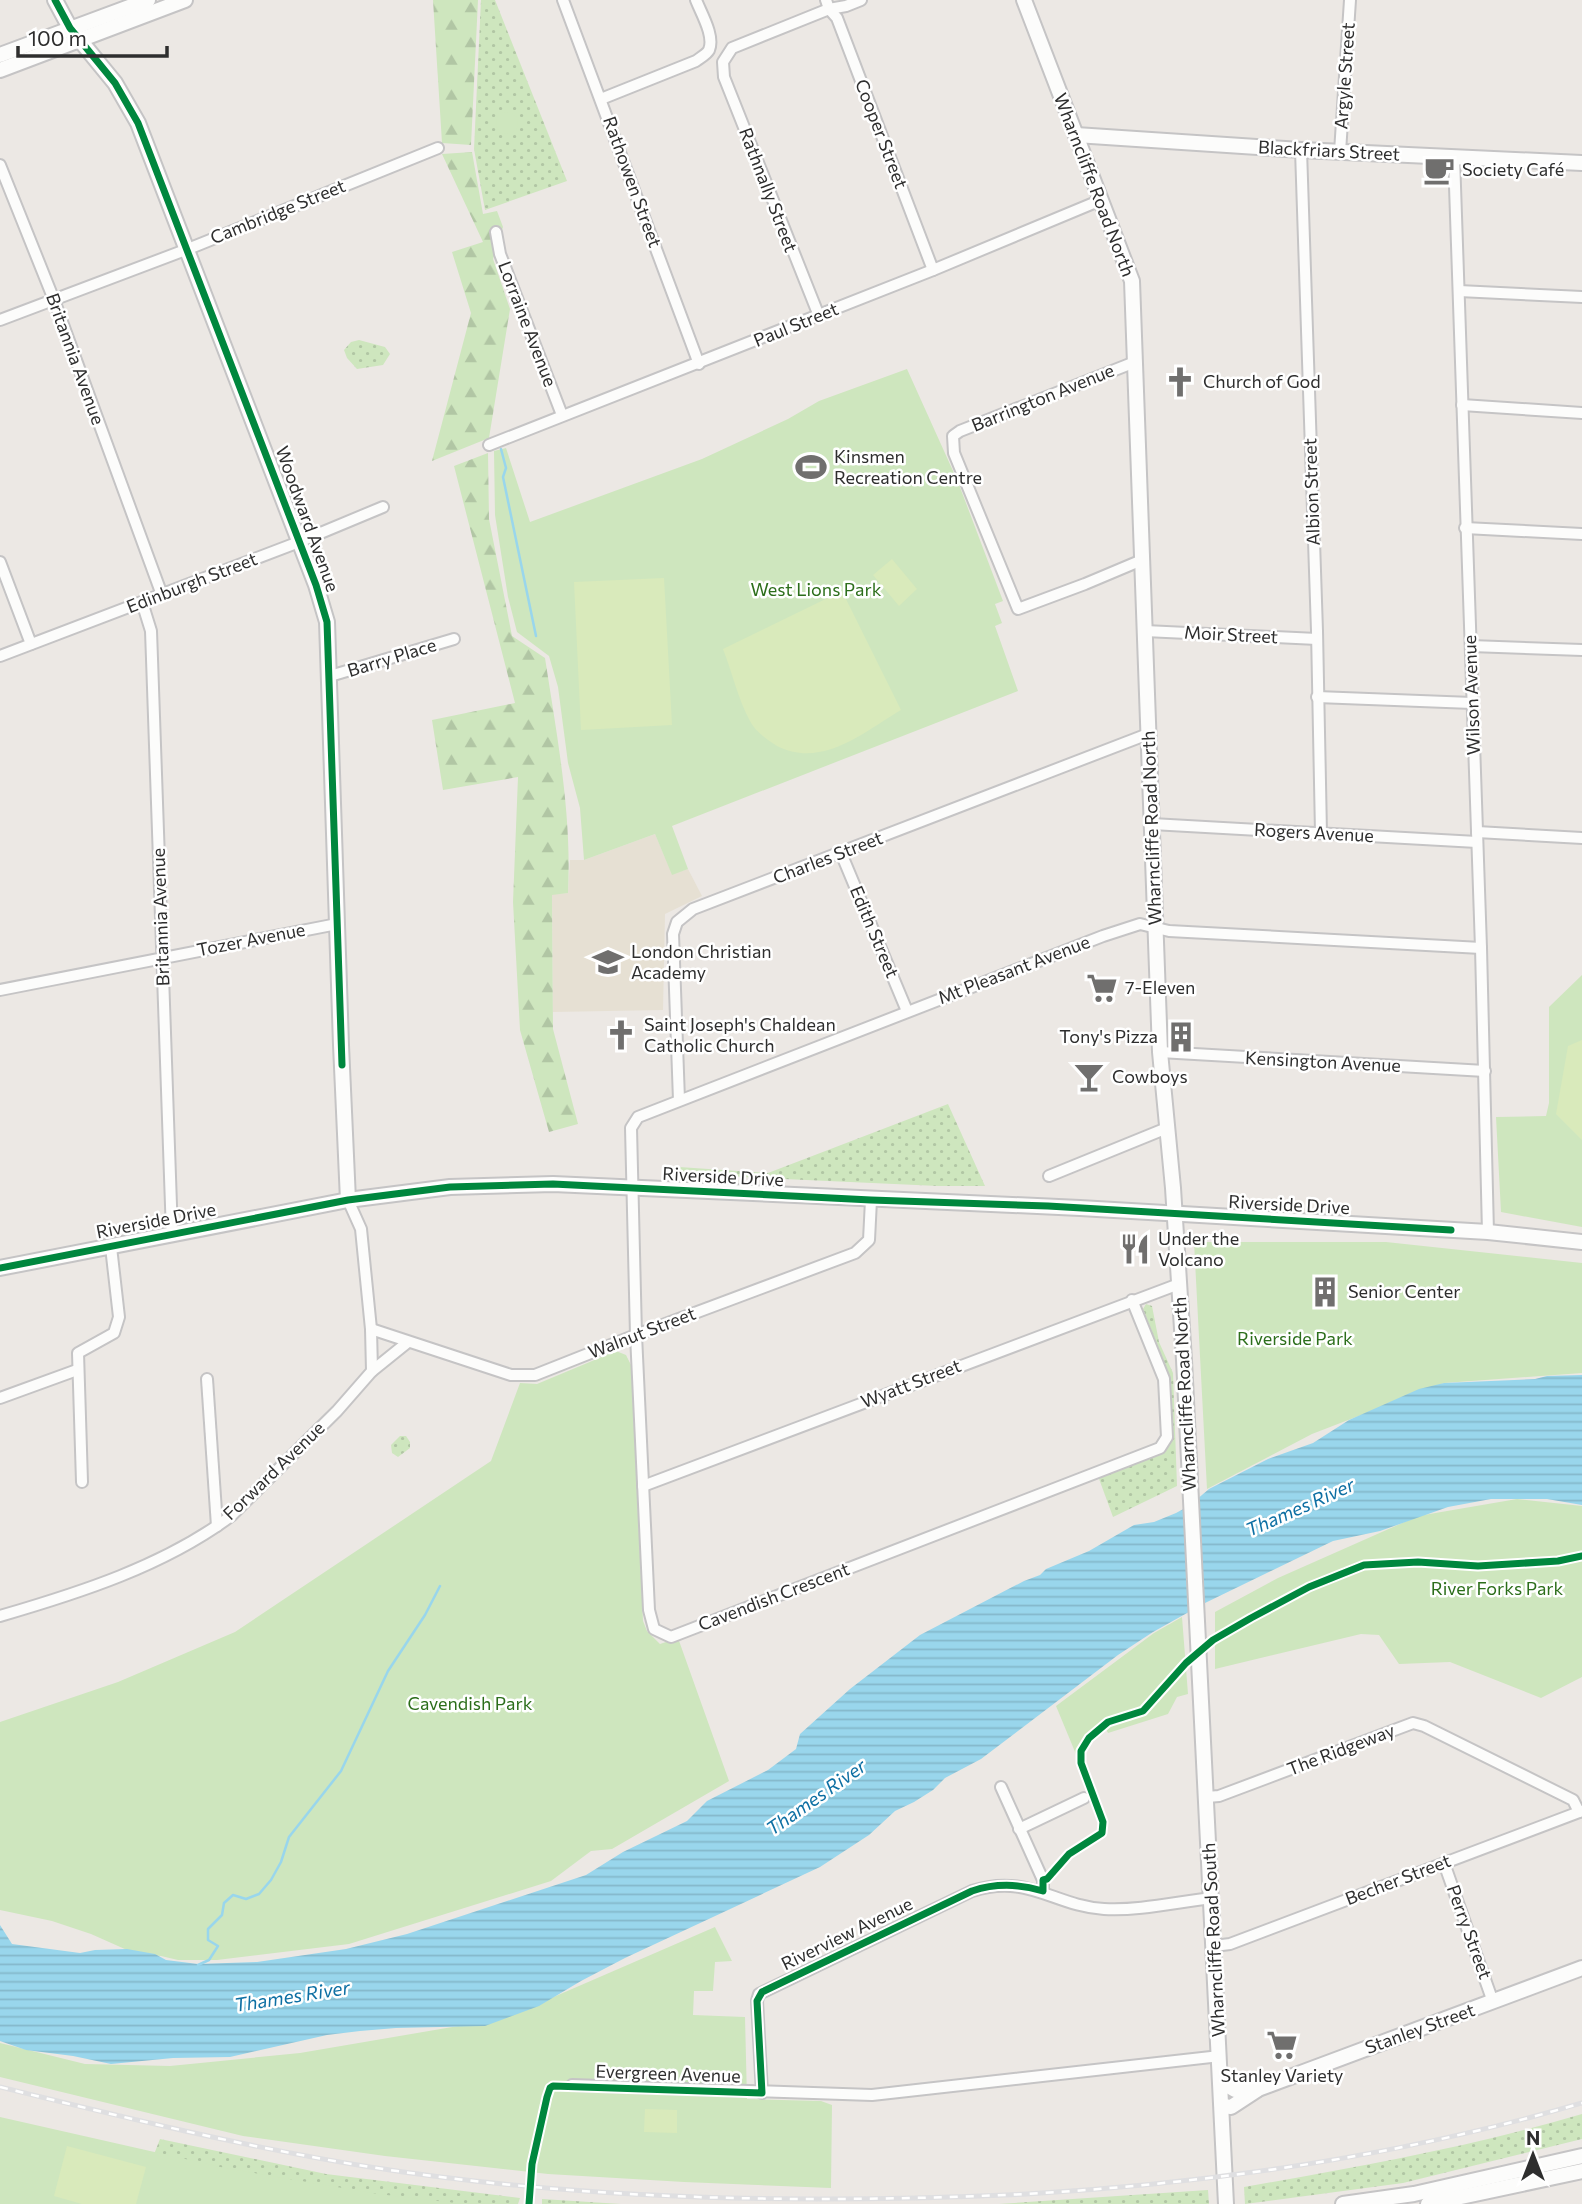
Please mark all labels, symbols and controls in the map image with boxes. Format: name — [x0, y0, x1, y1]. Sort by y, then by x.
scale bar — [18, 14, 166, 58]
street label: Argyle Street — [1329, 22, 1359, 130]
text: 100 m — [28, 25, 87, 50]
street label: Cooper Street — [851, 76, 913, 191]
street label: Wharncliffe Road North — [1050, 90, 1140, 279]
street label: Rathowen Street — [599, 113, 667, 250]
street label: Rathnally Street — [735, 124, 803, 255]
street label: Blackfriars Street — [1258, 135, 1401, 165]
cafe icon: Society Café — [1422, 153, 1456, 187]
place label: Society Café — [1462, 158, 1564, 180]
street label: Cambridge Street — [207, 174, 348, 248]
street label: Lorraine Avenue — [494, 258, 562, 389]
street label: Britannia Avenue — [42, 290, 110, 427]
street label: Paul Street — [750, 297, 841, 351]
street label: Barrington Avenue — [968, 358, 1117, 436]
church icon: Church of God — [1163, 365, 1197, 399]
place label: Church of God — [1203, 370, 1321, 392]
street label: Albion Street — [1298, 438, 1324, 546]
street label: Woodward Avenue — [271, 443, 345, 594]
place label: Kinsmen Recreation Centre — [834, 445, 982, 488]
sports icon: Kinsmen Recreation Centre — [794, 450, 828, 484]
street label: Edinburgh Street — [123, 547, 260, 617]
park label: West Lions Park — [751, 578, 882, 600]
street label: Moir Street — [1183, 621, 1279, 647]
street label: Barry Place — [345, 633, 439, 681]
street label: Wilson Avenue — [1458, 635, 1484, 756]
street label: Wharncliffe Road North — [1137, 730, 1165, 926]
street label: Rogers Avenue — [1254, 818, 1374, 846]
street label: Charles Street — [770, 826, 886, 888]
street label: Britannia Avenue — [147, 848, 173, 987]
street label: Edith Street — [846, 882, 904, 981]
street label: Tozer Avenue — [195, 918, 307, 960]
street label: Mt Pleasant Avenue — [934, 930, 1093, 1008]
place label: London Christian Academy — [631, 940, 772, 983]
school or university icon: London Christian Academy — [591, 945, 625, 979]
supermarket icon: 7-Eleven — [1085, 971, 1119, 1005]
place label: 7-Eleven — [1125, 976, 1195, 998]
place label: Saint Joseph's Chaldean Catholic Church — [644, 1013, 836, 1056]
church icon: Saint Joseph's Chaldean Catholic Church — [604, 1018, 638, 1052]
building icon: Tony's Pizza — [1164, 1020, 1198, 1054]
place label: Tony's Pizza — [1059, 1025, 1158, 1047]
street label: Kensington Avenue — [1245, 1046, 1401, 1076]
bar icon: Cowboys — [1072, 1060, 1106, 1094]
place label: Cowboys — [1112, 1065, 1188, 1087]
street label: Riverside Drive — [662, 1162, 784, 1190]
street label: Riverside Drive — [1228, 1190, 1350, 1218]
street label: Riverside Drive — [94, 1198, 218, 1242]
place label: Under the Volcano — [1158, 1227, 1239, 1270]
restaurant icon: Under the Volcano — [1118, 1232, 1152, 1266]
building icon: Senior Center — [1308, 1275, 1342, 1309]
place label: Senior Center — [1348, 1280, 1460, 1302]
street label: Wharncliffe Road North — [1168, 1296, 1200, 1492]
street label: Walnut Street — [585, 1301, 699, 1363]
park label: Riverside Park — [1237, 1327, 1353, 1349]
street label: Wyatt Street — [857, 1354, 964, 1412]
street label: Forward Avenue — [218, 1416, 329, 1524]
water label: Thames River — [1242, 1472, 1359, 1541]
street label: Cavendish Crescent — [695, 1557, 852, 1635]
park label: River Forks Park — [1431, 1577, 1564, 1599]
park label: Cavendish Park — [408, 1692, 533, 1714]
street label: The Ridgeway — [1284, 1718, 1398, 1780]
water label: Thames River — [761, 1753, 871, 1839]
street label: Wharncliffe Road South — [1197, 1842, 1229, 2038]
street label: Becher Street — [1342, 1849, 1454, 1909]
street label: Perry Street — [1443, 1882, 1497, 1982]
street label: Riverview Avenue — [777, 1892, 916, 1974]
water label: Thames River — [233, 1975, 353, 2016]
street label: Stanley Street — [1362, 1998, 1477, 2058]
supermarket icon: Stanley Variety — [1265, 2028, 1299, 2062]
street label: Evergreen Avenue — [595, 2059, 741, 2087]
place label: Stanley Variety — [1221, 2064, 1343, 2086]
north arrow — [1498, 2120, 1568, 2190]
text: N — [1526, 2126, 1540, 2149]

